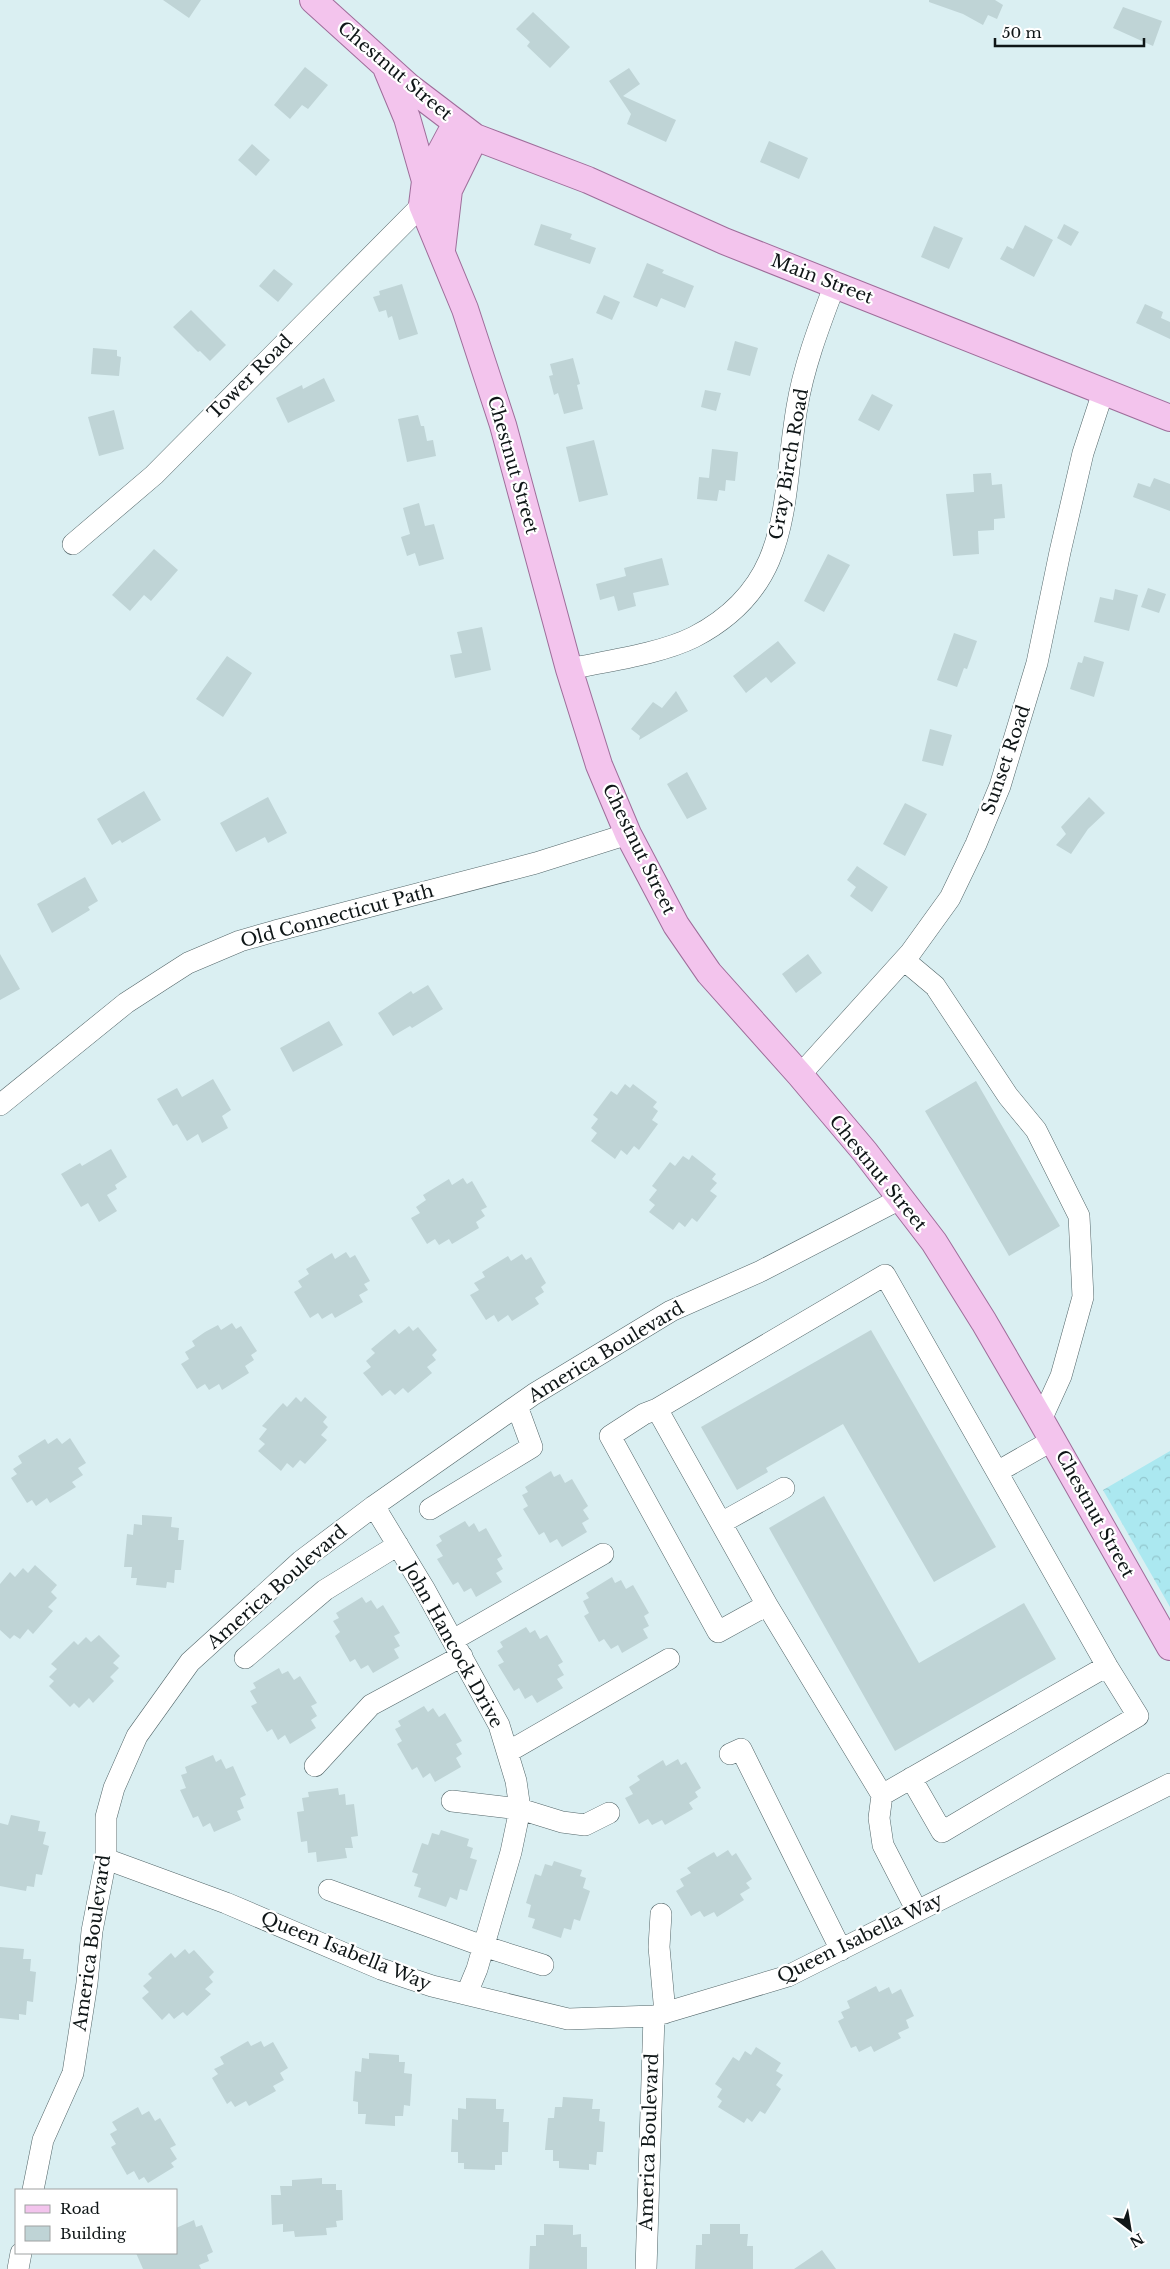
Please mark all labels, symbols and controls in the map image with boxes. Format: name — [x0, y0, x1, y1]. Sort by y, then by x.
scale bar — [995, 15, 1144, 47]
street label: Chestnut Street — [333, 17, 457, 125]
text: 50 m — [1002, 23, 1042, 42]
street label: Main Street — [768, 249, 876, 309]
street label: Tower Road — [203, 330, 297, 424]
street label: Gray Birch Road — [765, 387, 813, 541]
street label: Chestnut Street — [483, 393, 543, 537]
street label: Sunset Road — [977, 702, 1035, 818]
street label: Chestnut Street — [598, 780, 680, 918]
street label: Old Connecticut Path — [238, 880, 436, 952]
street label: Chestnut Street — [825, 1111, 932, 1236]
street label: America Boulevard — [523, 1297, 688, 1408]
street label: Chestnut Street — [1051, 1446, 1139, 1582]
street label: America Boulevard — [202, 1520, 351, 1654]
street label: John Hancock Drive — [397, 1557, 508, 1732]
street label: America Boulevard — [69, 1853, 115, 2034]
street label: Queen Isabella Way — [774, 1888, 947, 1988]
street label: Queen Isabella Way — [258, 1907, 435, 1995]
street label: America Boulevard — [635, 2053, 663, 2232]
legend — [15, 2189, 178, 2254]
text: Road — [60, 2199, 100, 2218]
north arrow — [1105, 2204, 1155, 2254]
text: Building — [60, 2224, 127, 2243]
text: N — [1126, 2229, 1147, 2251]

